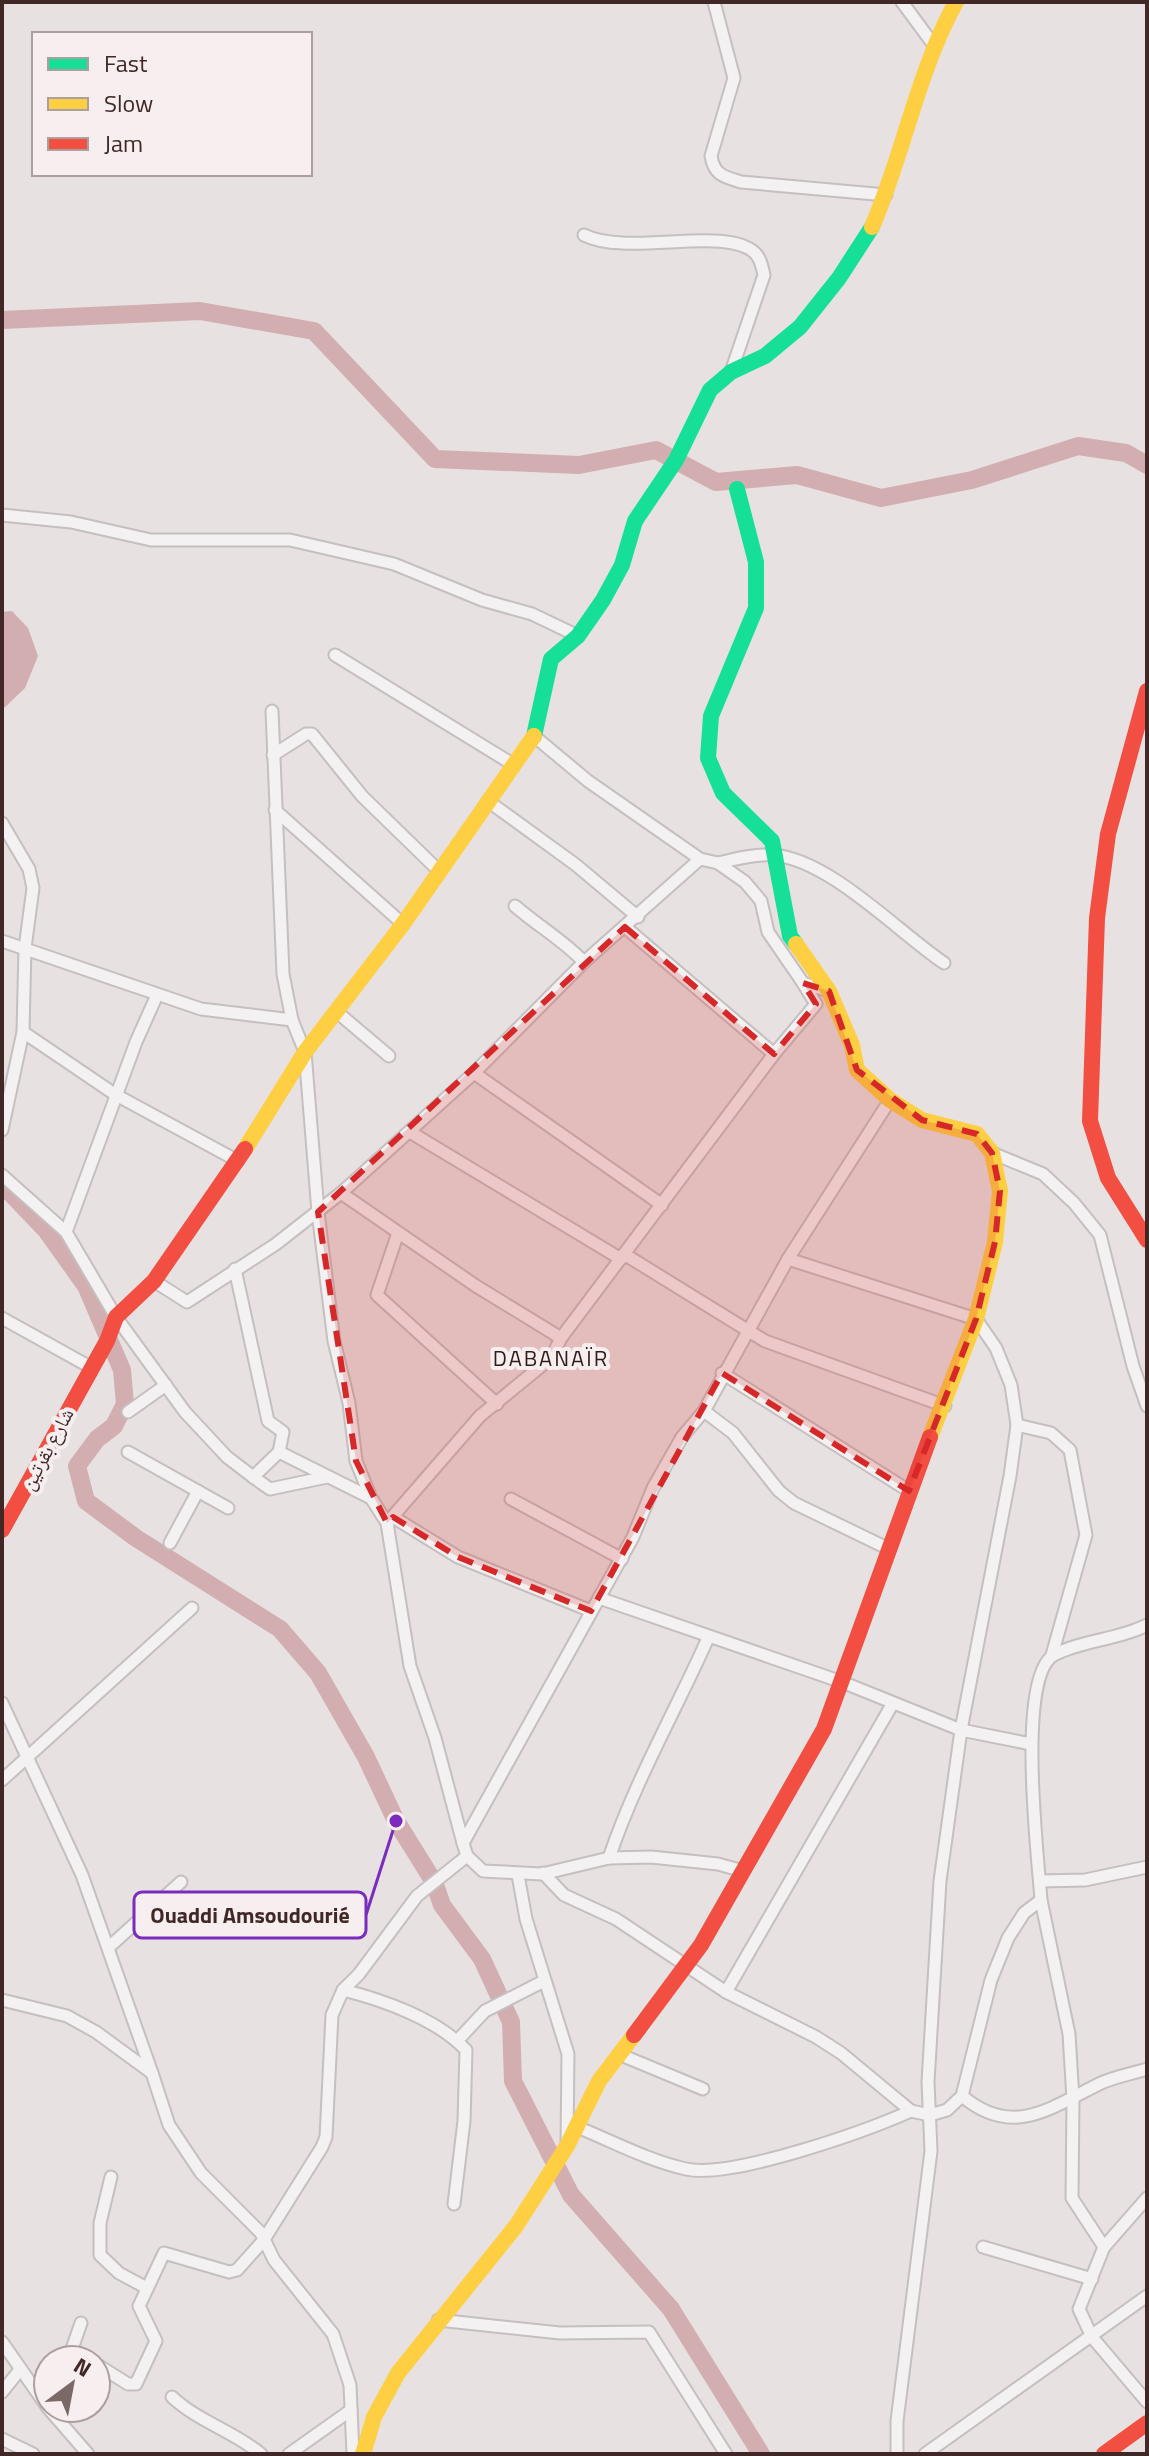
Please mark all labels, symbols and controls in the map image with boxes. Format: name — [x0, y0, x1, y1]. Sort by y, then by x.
legend — [32, 32, 312, 176]
text: Fast — [104, 45, 148, 81]
text: Slow — [104, 85, 153, 121]
text: Jam — [104, 125, 143, 161]
district label: DABANAÏR — [493, 1341, 609, 1375]
street label: شارع بقرتين — [12, 1402, 81, 1496]
callout: Ouaddi Amsoudourié — [134, 1892, 366, 1938]
text: Ouaddi Amsoudourié — [150, 1898, 350, 1932]
north arrow — [32, 2344, 112, 2424]
text: N — [67, 2349, 98, 2385]

